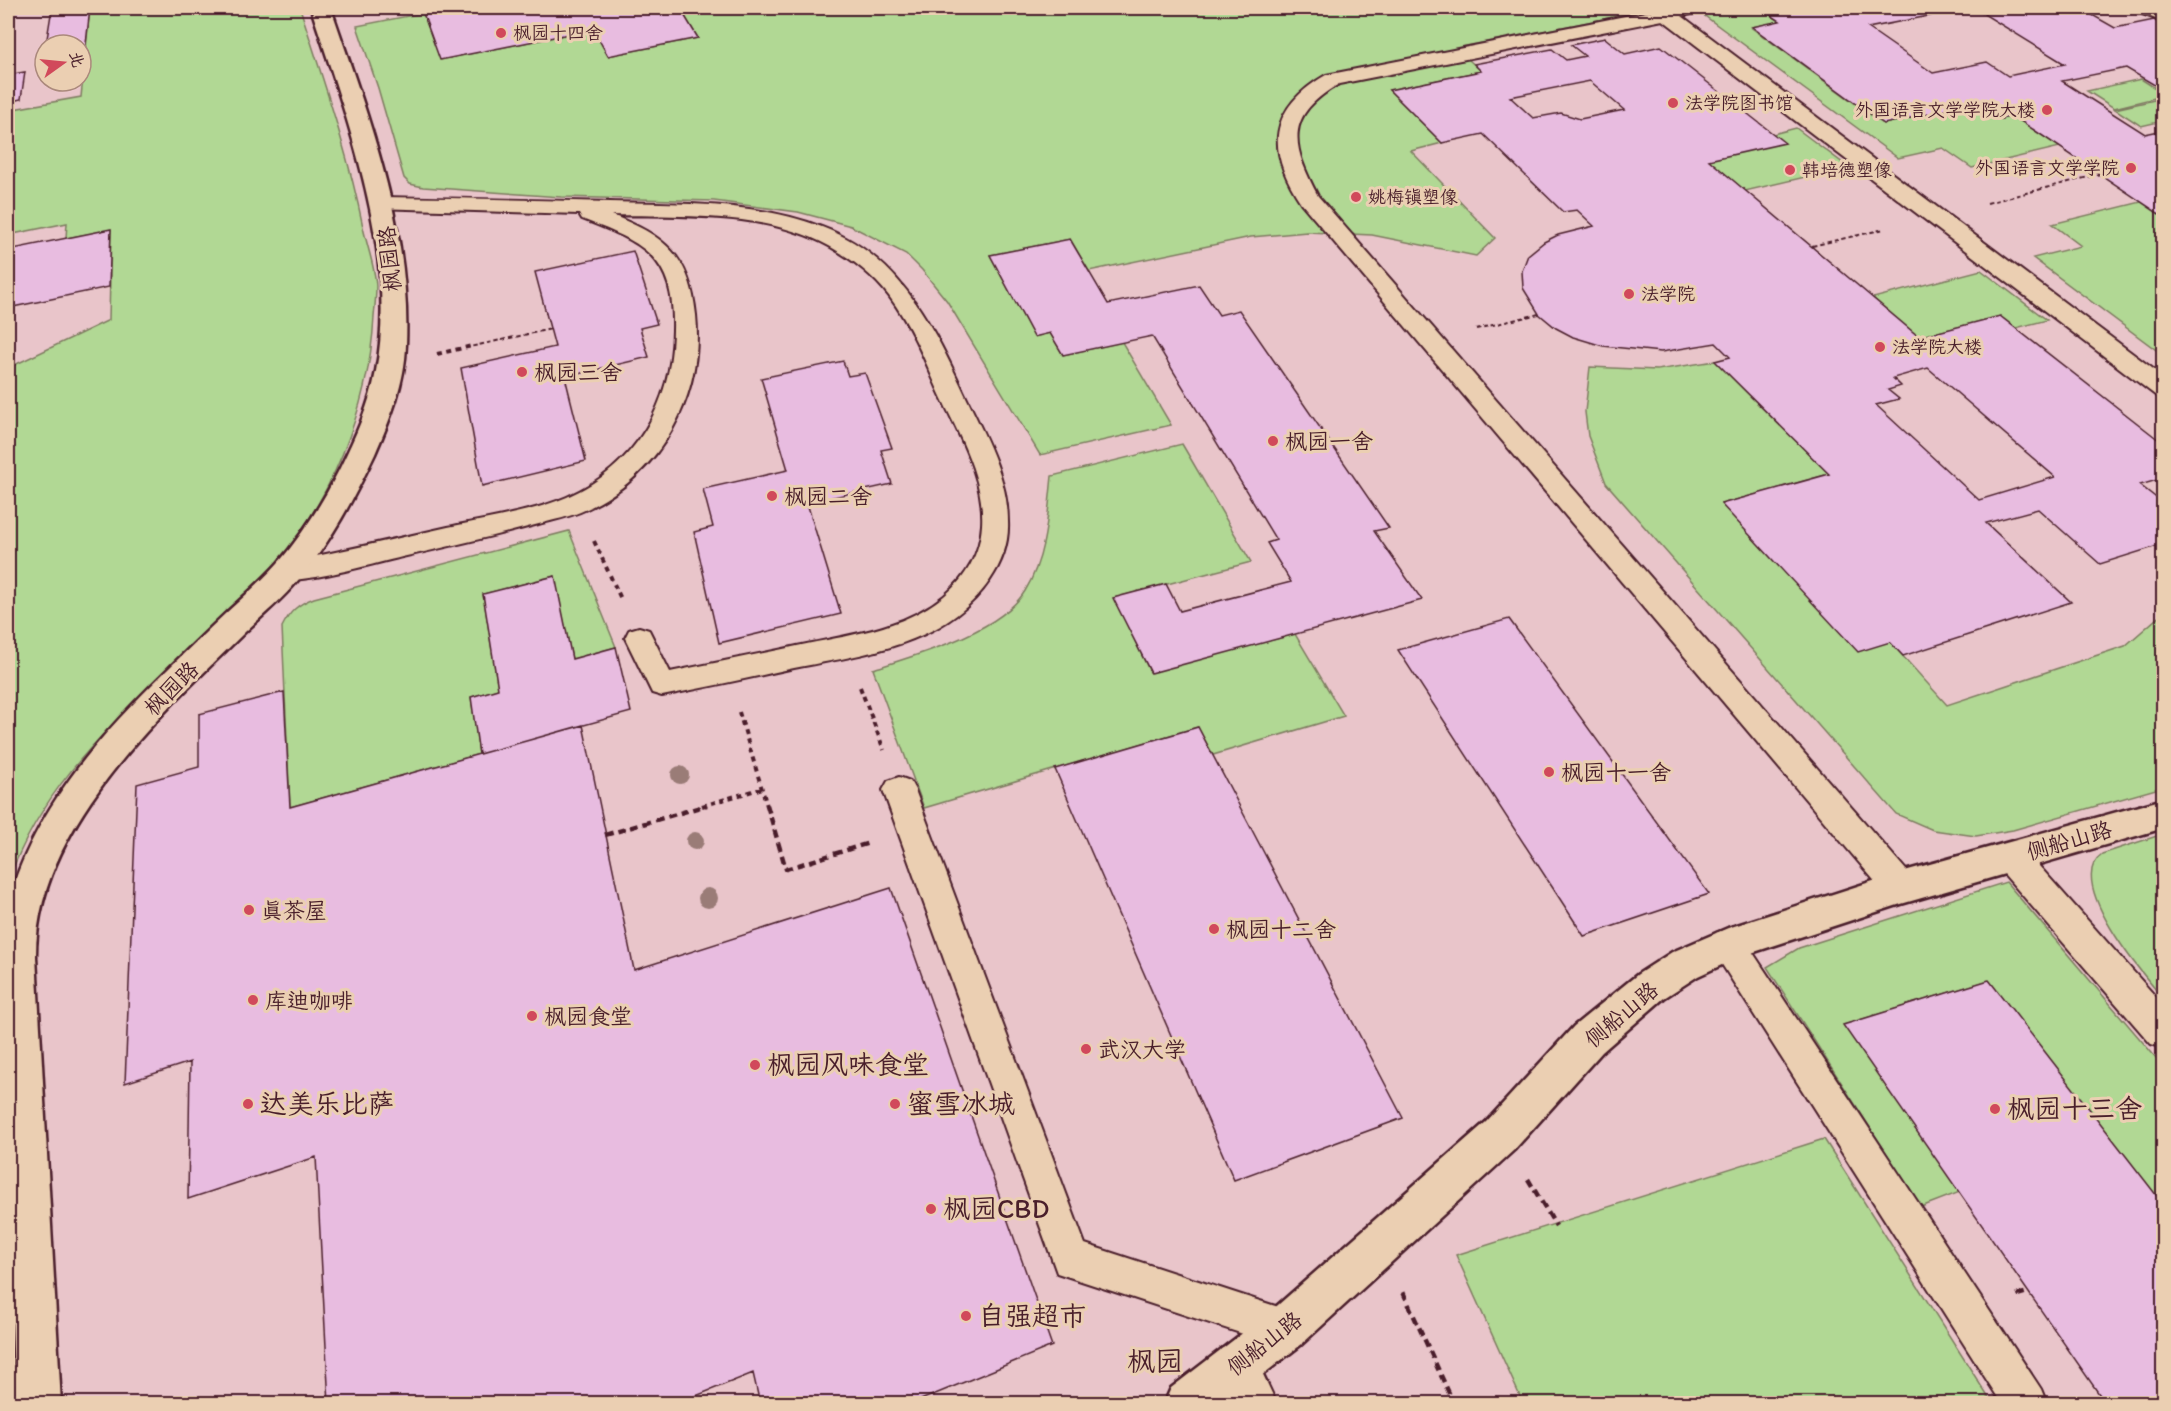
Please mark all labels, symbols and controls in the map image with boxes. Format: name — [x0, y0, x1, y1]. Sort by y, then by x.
place label: 枫园十四舍 — [513, 22, 603, 44]
marker: 枫园十四舍 — [494, 26, 508, 40]
north arrow — [33, 33, 93, 93]
text: 北 — [66, 49, 88, 69]
place label: 法学院图书馆 — [1685, 92, 1793, 114]
marker: 法学院图书馆 — [1666, 96, 1680, 110]
place label: 外国语言文学学院大楼 — [1855, 99, 2035, 121]
marker: 外国语言文学学院大楼 — [2040, 103, 2054, 117]
place label: 外国语言文学学院 — [1975, 157, 2119, 179]
place label: 韩培德塑像 — [1802, 159, 1892, 181]
marker: 外国语言文学学院 — [2124, 161, 2138, 175]
marker: 韩培德塑像 — [1783, 163, 1797, 177]
place label: 姚梅镇塑像 — [1368, 186, 1458, 208]
marker: 姚梅镇塑像 — [1349, 190, 1363, 204]
street label: 枫园路 — [373, 225, 406, 293]
place label: 法学院 — [1641, 283, 1695, 305]
marker: 法学院 — [1622, 287, 1636, 301]
place label: 法学院大楼 — [1892, 336, 1982, 358]
marker: 法学院大楼 — [1873, 340, 1887, 354]
place label: 枫园三舍 — [534, 359, 622, 386]
marker: 枫园三舍 — [515, 365, 529, 379]
place label: 枫园一舍 — [1285, 428, 1373, 455]
marker: 枫园一舍 — [1266, 434, 1280, 448]
place label: 枫园二舍 — [784, 483, 872, 510]
marker: 枫园二舍 — [765, 489, 779, 503]
street label: 枫园路 — [138, 655, 204, 721]
place label: 枫园十一舍 — [1561, 759, 1671, 786]
marker: 枫园十一舍 — [1542, 765, 1556, 779]
street label: 侧船山路 — [2023, 815, 2115, 866]
place label: 真茶屋 — [261, 897, 327, 924]
marker: 真茶屋 — [242, 903, 256, 917]
place label: 枫园十二舍 — [1226, 916, 1336, 943]
marker: 枫园十二舍 — [1207, 922, 1221, 936]
street label: 侧船山路 — [1579, 976, 1664, 1053]
place label: 库迪咖啡 — [265, 987, 353, 1014]
marker: 库迪咖啡 — [246, 993, 260, 1007]
place label: 枫园食堂 — [544, 1003, 632, 1030]
marker: 枫园食堂 — [525, 1009, 539, 1023]
place label: 武汉大学 — [1098, 1036, 1186, 1063]
marker: 武汉大学 — [1079, 1042, 1093, 1056]
place label: 枫园风味食堂 — [767, 1048, 929, 1081]
marker: 枫园风味食堂 — [748, 1058, 762, 1072]
place label: 达美乐比萨 — [260, 1087, 395, 1120]
place label: 蜜雪冰城 — [907, 1087, 1015, 1120]
place label: 枫园十三舍 — [2007, 1092, 2142, 1125]
marker: 达美乐比萨 — [241, 1097, 255, 1111]
marker: 蜜雪冰城 — [888, 1097, 902, 1111]
marker: 枫园十三舍 — [1988, 1102, 2002, 1116]
place label: 枫园CBD — [943, 1192, 1049, 1225]
marker: 枫园CBD — [924, 1202, 938, 1216]
place label: 自强超市 — [978, 1299, 1086, 1332]
street label: 侧船山路 — [1221, 1306, 1307, 1381]
marker: 自强超市 — [959, 1309, 973, 1323]
district label: 枫园 — [1127, 1344, 1183, 1378]

